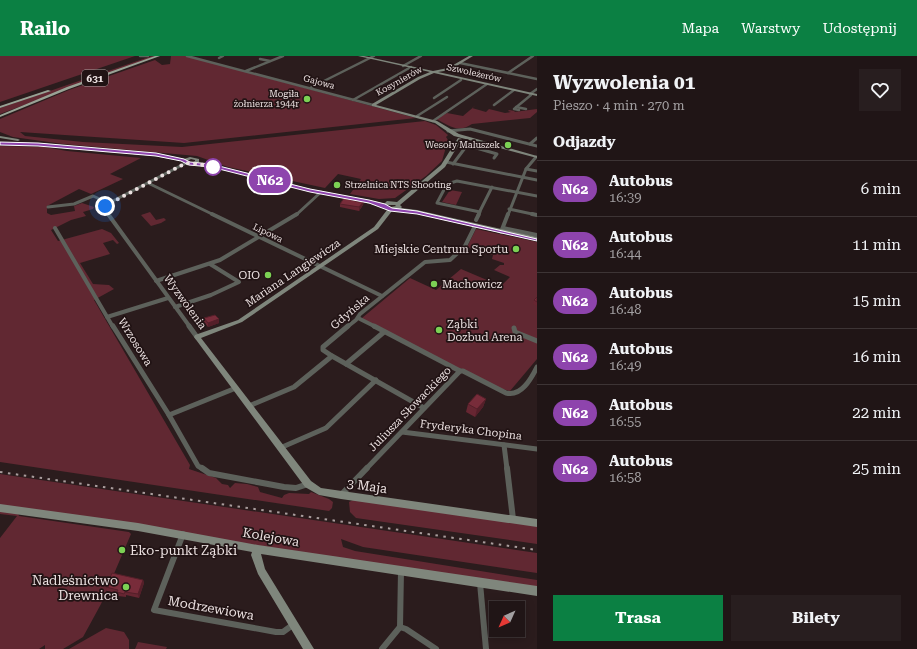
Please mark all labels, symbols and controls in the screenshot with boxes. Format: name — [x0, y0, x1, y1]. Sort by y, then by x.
text: Railo — [20, 17, 70, 40]
text: Mapa — [682, 20, 719, 36]
text: Warstwy — [741, 20, 800, 36]
text: Udostępnij — [822, 20, 897, 36]
street label: Szwoleżerów — [446, 62, 503, 84]
street label: Kosynierów — [374, 64, 424, 98]
button: heart — [859, 69, 901, 111]
road number: 631 — [82, 70, 108, 86]
text: Wyzwolenia 01 — [553, 71, 695, 94]
street label: Gajowa — [302, 73, 336, 91]
place label: Mogiła żołnierza 1944r — [234, 89, 299, 109]
marker: Mogiła żołnierza 1944r — [302, 94, 312, 104]
text: Pieszo · 4 min · 270 m — [553, 98, 685, 113]
text: Odjazdy — [553, 133, 616, 151]
place label: Wesoły Maluszek — [425, 140, 500, 150]
marker: Wesoły Maluszek — [503, 140, 513, 150]
unlabelled marker — [204, 158, 222, 176]
line badge: N62 — [247, 167, 293, 193]
text: N62 — [257, 172, 283, 188]
text: Autobus — [609, 172, 673, 190]
marker: Strzelnica NTS Shooting — [332, 180, 342, 190]
place label: Strzelnica NTS Shooting — [345, 180, 452, 190]
text: 6 min — [861, 180, 901, 198]
text: N62 — [562, 181, 588, 197]
text: 16:39 — [609, 190, 641, 205]
your location — [95, 196, 115, 216]
street label: Lipowa — [251, 222, 285, 245]
text: Autobus — [609, 228, 673, 246]
street label: Mariana Langiewicza — [243, 236, 343, 310]
text: 11 min — [852, 236, 901, 254]
text: N62 — [562, 237, 588, 253]
place label: Miejskie Centrum Sportu — [374, 243, 508, 256]
marker: Miejskie Centrum Sportu — [511, 244, 521, 254]
text: 16:44 — [609, 246, 641, 261]
place label: OIO — [238, 269, 260, 282]
marker: OIO — [263, 270, 273, 280]
street label: Wyzwolenia — [161, 272, 209, 332]
place label: Machowicz — [442, 278, 502, 291]
marker: Machowicz — [429, 279, 439, 289]
text: Autobus — [609, 284, 673, 302]
street label: Gdyńska — [328, 292, 372, 332]
text: 15 min — [852, 292, 901, 310]
text: N62 — [562, 293, 588, 309]
text: 16:48 — [609, 302, 641, 317]
street label: Wrzosowa — [115, 316, 155, 368]
place label: Ząbki Dozbud Arena — [447, 318, 523, 344]
marker: Ząbki Dozbud Arena — [434, 325, 444, 335]
text: Autobus — [609, 340, 673, 358]
text: 16 min — [852, 348, 901, 366]
text: N62 — [562, 349, 588, 365]
text: 16:49 — [609, 358, 641, 373]
street label: Juliusza Słowackiego — [366, 364, 454, 454]
text: Autobus — [609, 396, 673, 414]
text: 22 min — [852, 404, 901, 422]
text: N62 — [562, 405, 588, 421]
text: 16:55 — [609, 414, 641, 429]
street label: Fryderyka Chopina — [419, 417, 523, 443]
text: Autobus — [609, 452, 673, 470]
text: 25 min — [852, 460, 901, 478]
text: N62 — [562, 461, 588, 477]
text: 16:58 — [609, 470, 641, 485]
street label: 3 Maja — [346, 476, 388, 496]
street label: Kolejowa — [241, 525, 301, 549]
place label: Eko-punkt Ząbki — [130, 543, 237, 558]
marker: Eko-punkt Ząbki — [117, 545, 127, 555]
place label: Nadleśnictwo Drewnica — [32, 573, 118, 603]
marker: Nadleśnictwo Drewnica — [121, 582, 131, 592]
street label: Modrzewiowa — [167, 593, 255, 623]
button: Trasa — [553, 595, 723, 641]
button: Bilety — [731, 595, 901, 641]
north arrow — [489, 601, 525, 637]
map controls — [489, 601, 525, 637]

